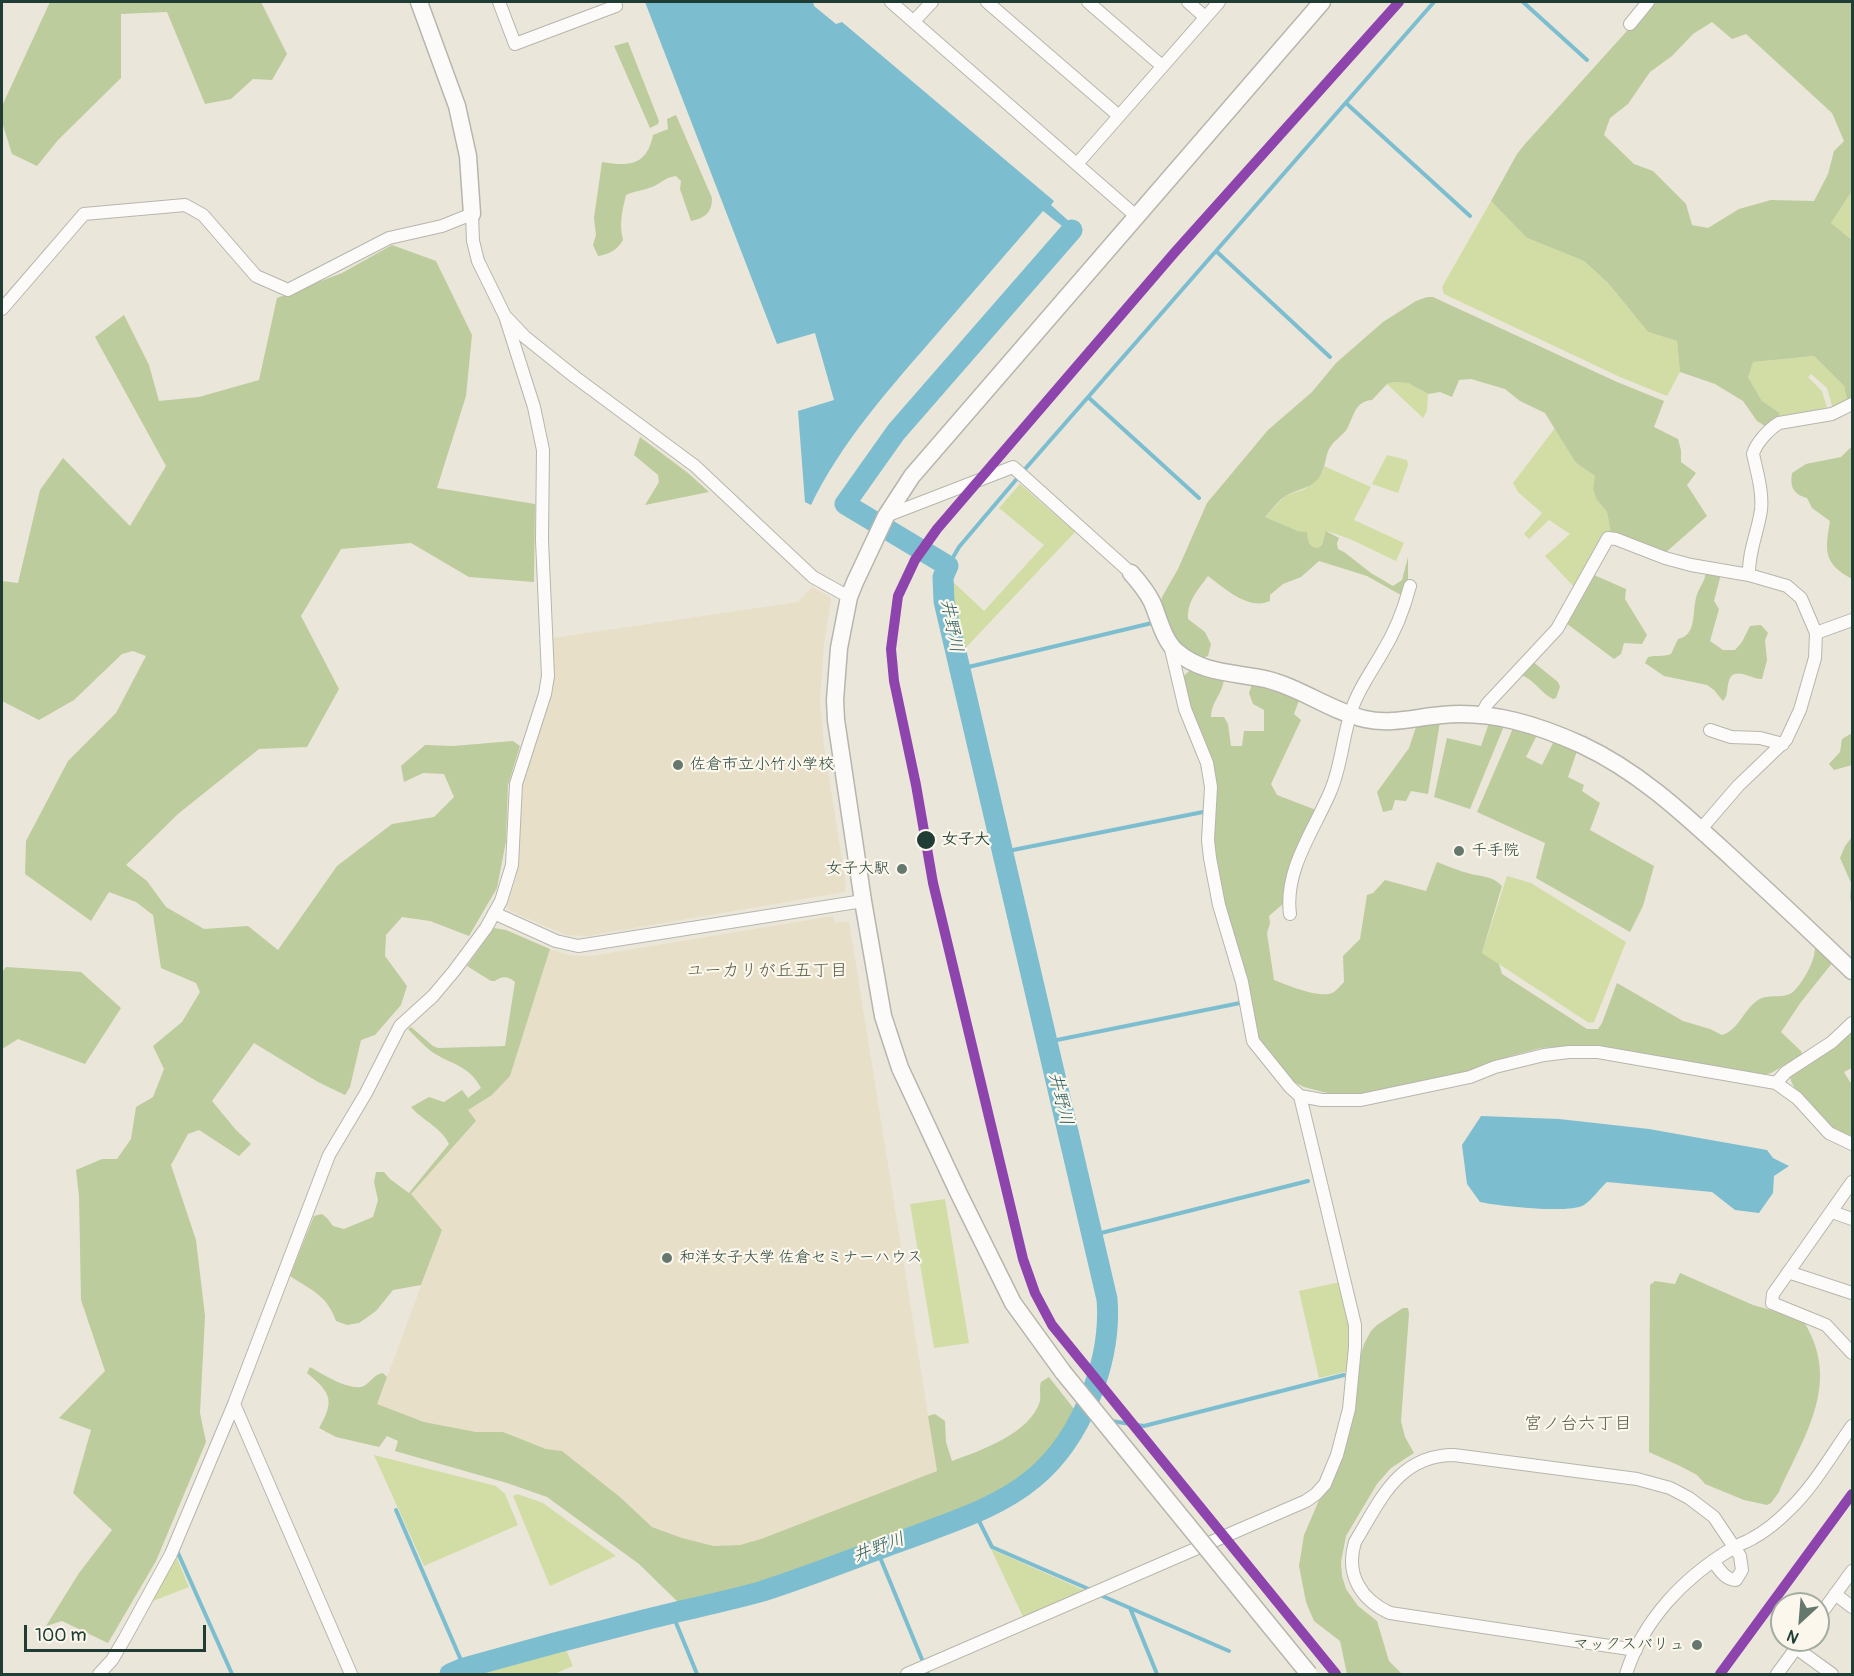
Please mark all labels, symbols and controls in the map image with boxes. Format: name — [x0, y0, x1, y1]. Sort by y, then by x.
water label: 井野川 — [935, 597, 967, 655]
place label: 佐倉市立小竹小学校 — [690, 755, 834, 775]
marker: 佐倉市立小竹小学校 — [671, 758, 685, 772]
marker: 女子大 — [915, 829, 937, 851]
place label: 女子大 — [942, 830, 990, 850]
place label: 千手院 — [1471, 841, 1519, 861]
marker: 千手院 — [1452, 844, 1466, 858]
place label: 女子大駅 — [826, 859, 890, 879]
marker: 女子大駅 — [895, 862, 909, 876]
district label: ユーカリが丘五丁目 — [686, 960, 848, 982]
water label: 井野川 — [1043, 1070, 1077, 1128]
place label: 和洋女子大学 佐倉セミナーハウス — [679, 1248, 922, 1268]
marker: 和洋女子大学 佐倉セミナーハウス — [660, 1251, 674, 1265]
district label: 宮ノ台六丁目 — [1524, 1413, 1632, 1435]
water label: 井野川 — [850, 1529, 908, 1567]
north arrow — [1770, 1592, 1830, 1652]
scale bar — [27, 1613, 208, 1651]
text: 100 m — [35, 1624, 87, 1647]
text: N — [1784, 1625, 1802, 1648]
place label: マックスバリュ — [1573, 1635, 1685, 1655]
marker: マックスバリュ — [1690, 1638, 1704, 1652]

